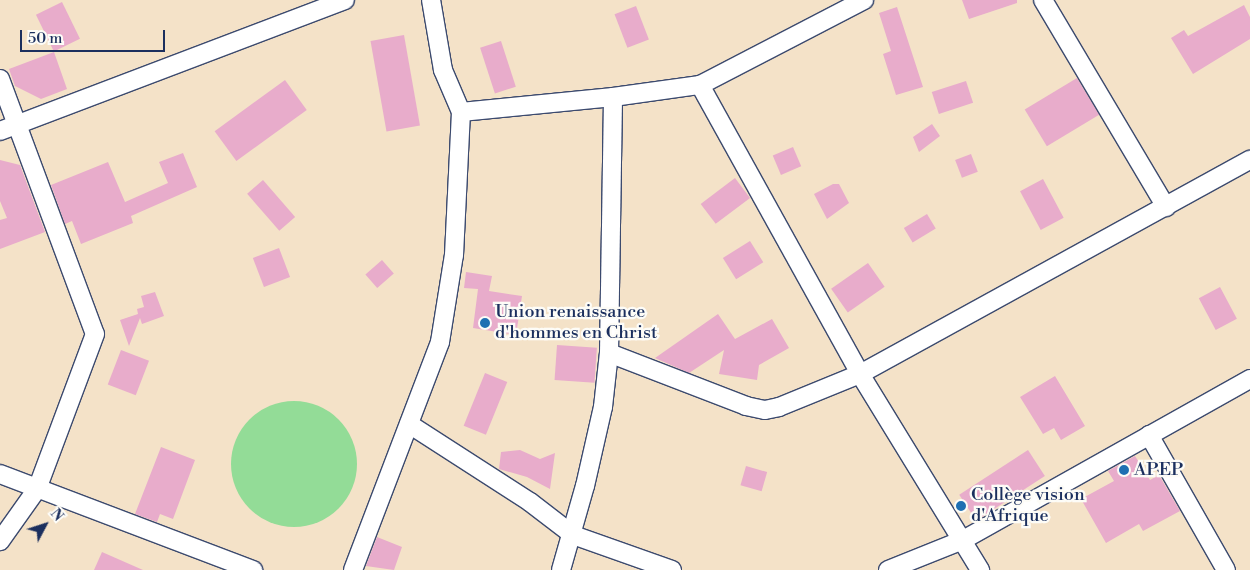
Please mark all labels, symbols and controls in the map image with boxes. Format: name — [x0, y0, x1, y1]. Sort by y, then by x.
scale bar — [22, 20, 168, 52]
text: 50 m — [28, 29, 62, 48]
place label: Union renaissance d'hommes en Christ — [495, 302, 657, 344]
marker: Union renaissance d'hommes en Christ — [479, 317, 491, 329]
place label: APEP — [1134, 459, 1183, 481]
marker: APEP — [1118, 464, 1130, 476]
place label: Collège vision d'Afrique — [971, 485, 1085, 528]
north arrow — [20, 500, 70, 550]
marker: Collège vision d'Afrique — [955, 500, 967, 512]
text: N — [46, 505, 67, 525]

